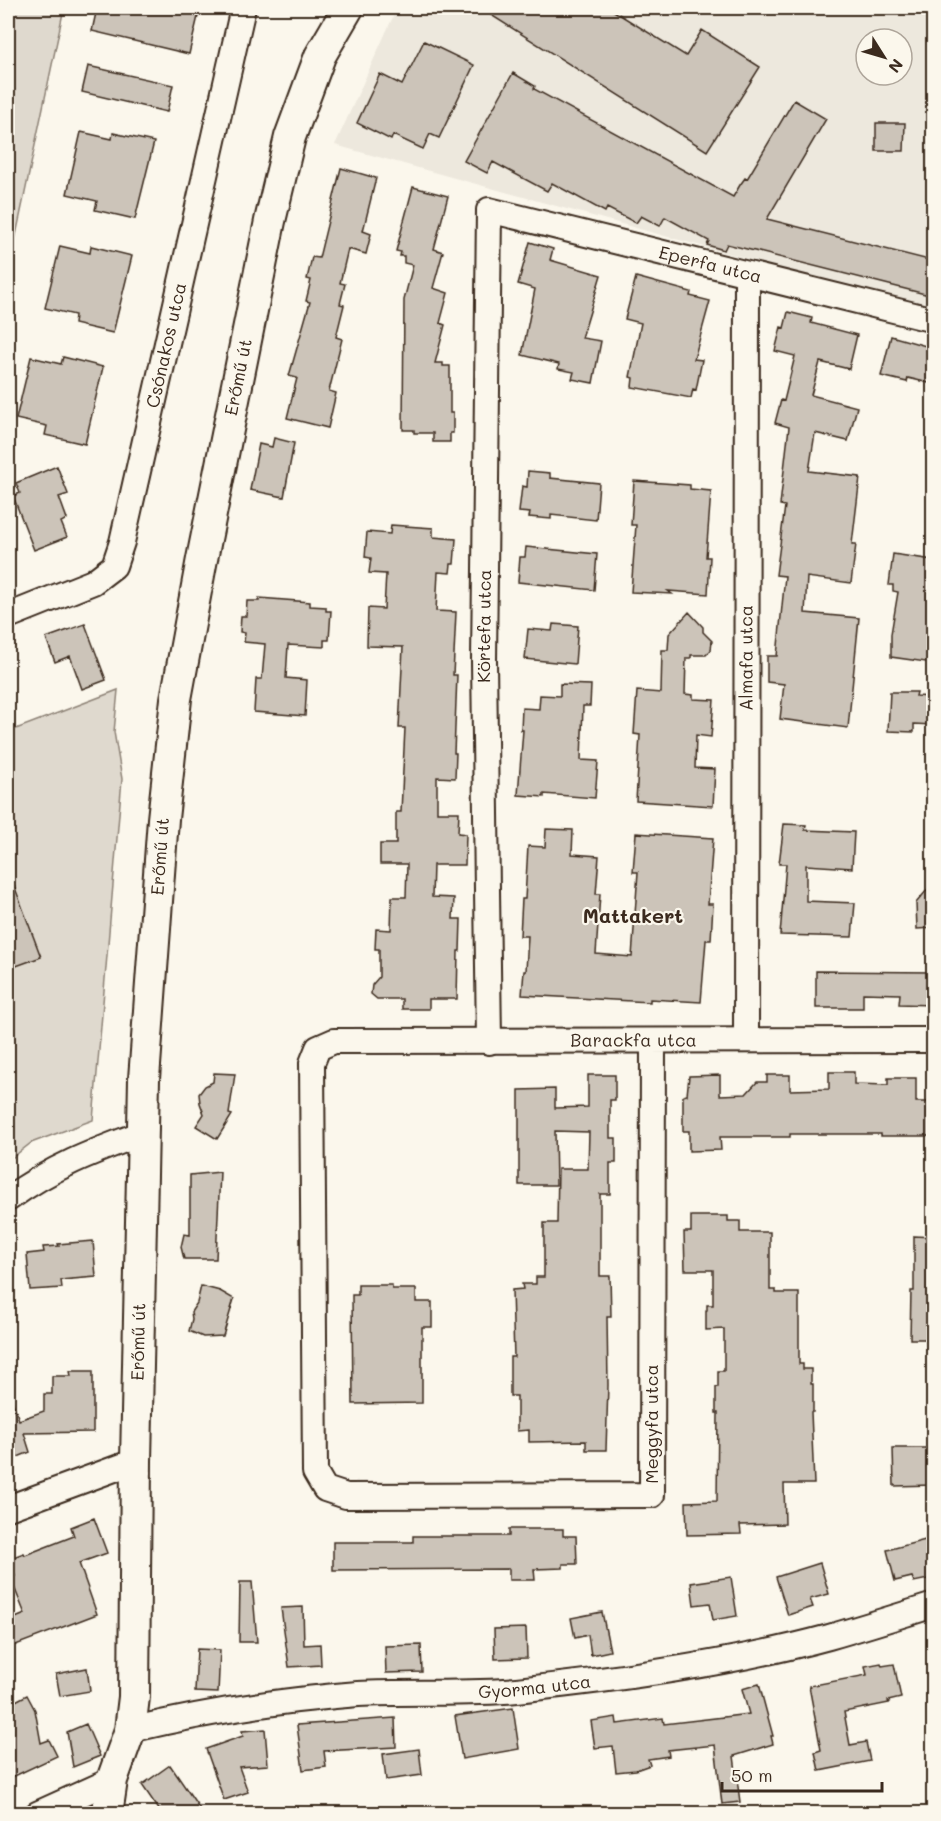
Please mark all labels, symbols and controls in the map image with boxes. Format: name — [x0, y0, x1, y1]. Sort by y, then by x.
north arrow — [854, 27, 914, 87]
text: N — [884, 55, 908, 78]
street label: Eperfa utca — [657, 239, 764, 288]
street label: Csónakos utca — [140, 280, 191, 410]
street label: Erőmű út — [218, 337, 257, 418]
street label: Körtefa utca — [471, 569, 496, 683]
street label: Almafa utca — [733, 605, 758, 711]
street label: Erőmű út — [144, 817, 174, 896]
district label: Mattakert — [583, 902, 683, 928]
street label: Barackfa utca — [570, 1027, 697, 1052]
street label: Erőmű út — [125, 1303, 150, 1381]
street label: Meggyfa utca — [639, 1364, 663, 1484]
street label: Gyorma utca — [478, 1669, 592, 1703]
scale bar — [722, 1755, 882, 1793]
text: 50 m — [731, 1763, 773, 1787]

